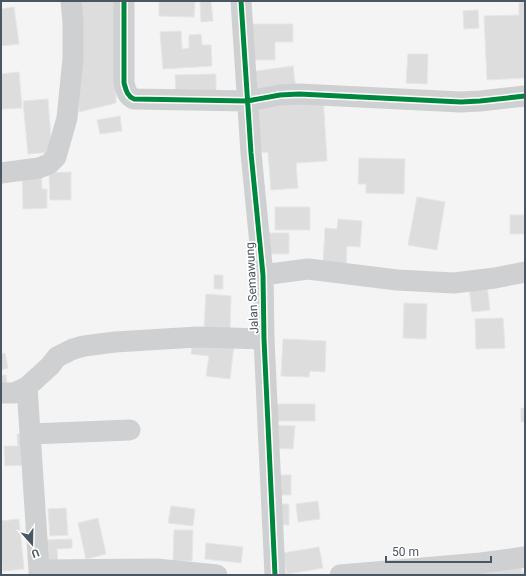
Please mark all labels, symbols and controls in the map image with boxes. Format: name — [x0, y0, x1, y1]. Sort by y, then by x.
street label: Jalan Semawung — [243, 242, 261, 334]
north arrow — [12, 524, 52, 564]
scale bar — [386, 538, 491, 564]
text: 50 m — [392, 545, 419, 559]
text: U — [30, 546, 41, 560]

